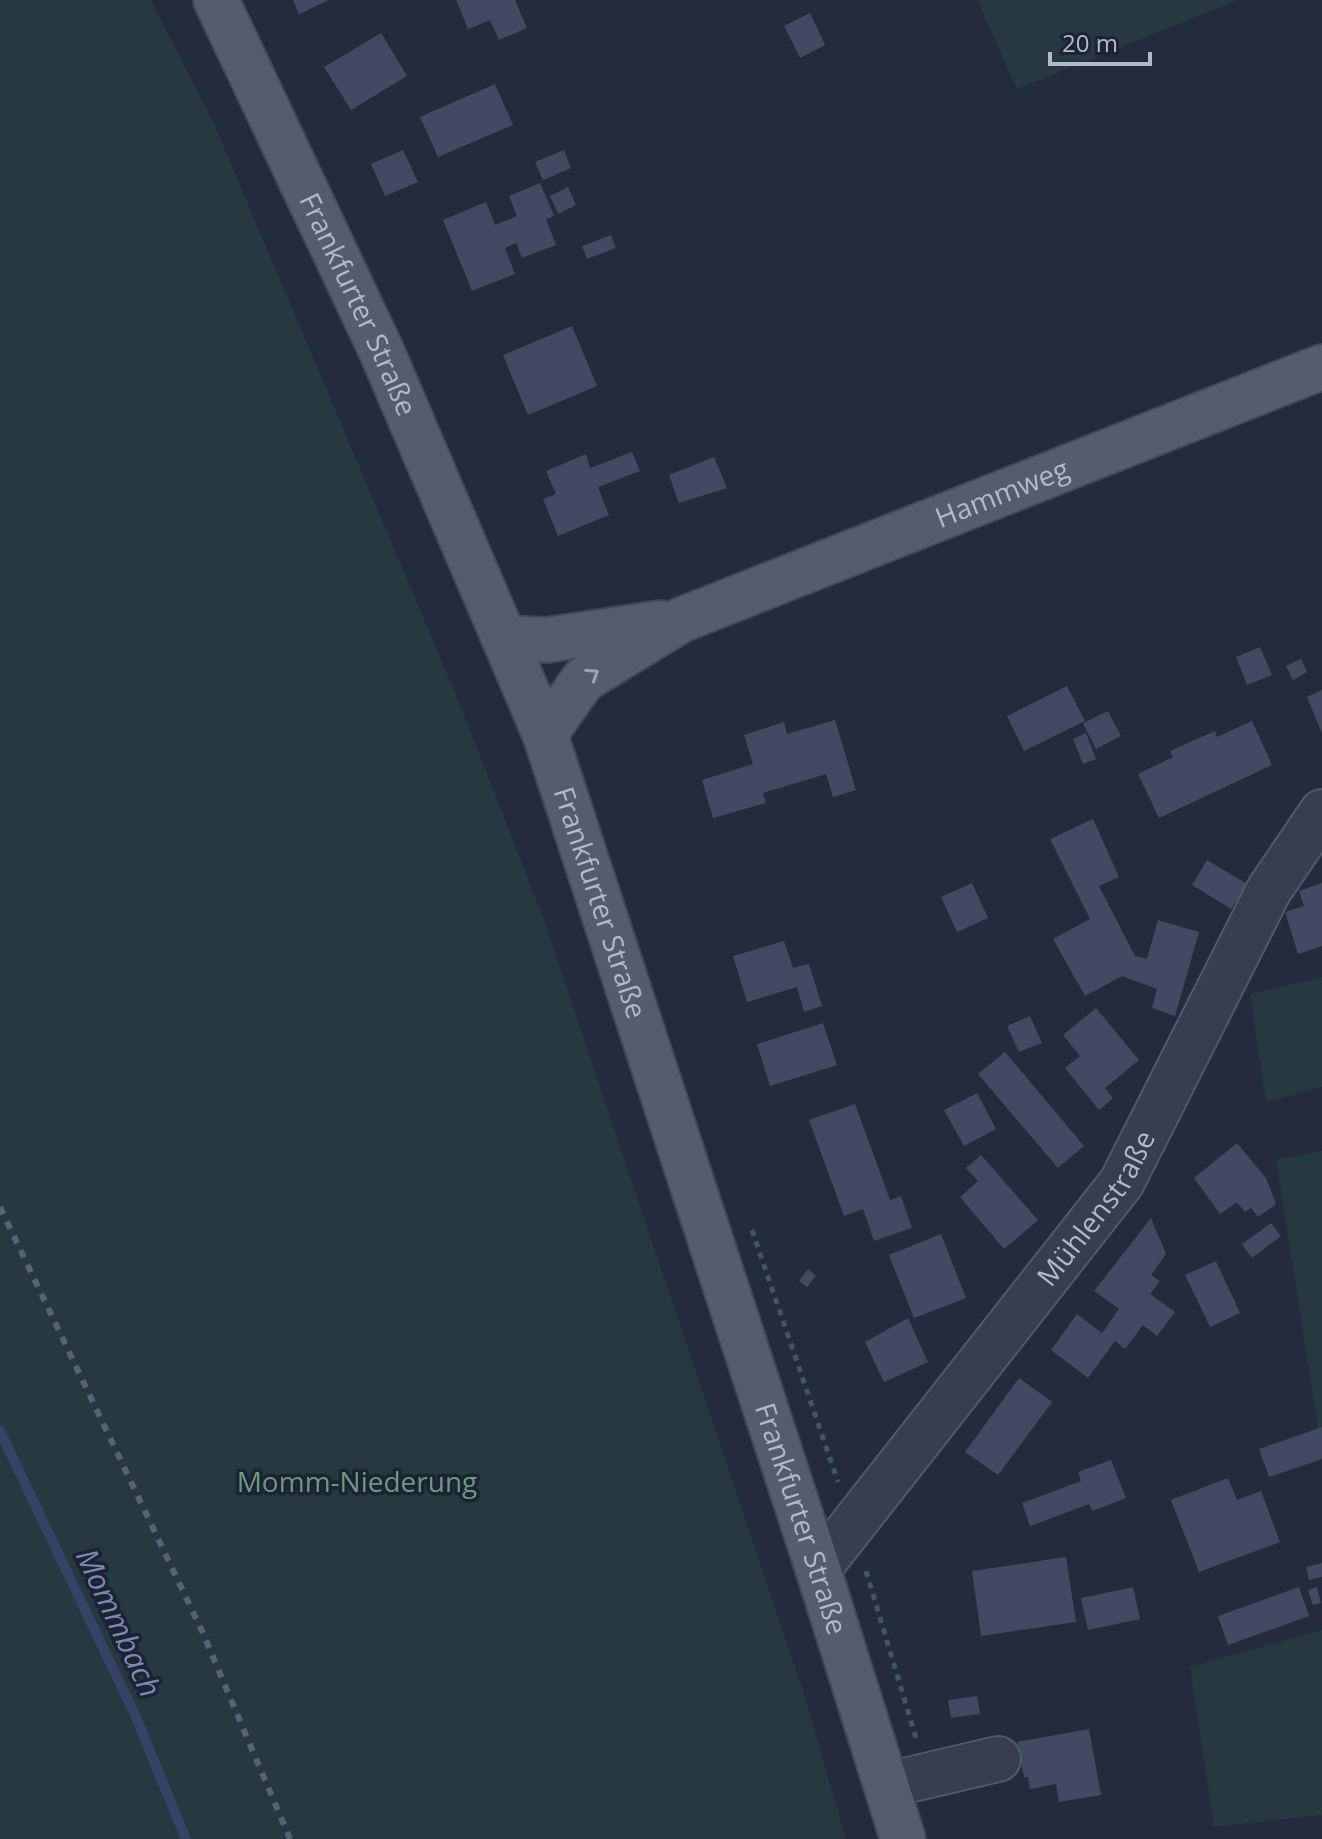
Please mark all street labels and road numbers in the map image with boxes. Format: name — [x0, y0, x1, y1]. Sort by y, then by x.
street label: Frankfurter Straße — [292, 186, 427, 421]
street label: Hammweg — [929, 449, 1074, 536]
street label: Frankfurter Straße — [546, 782, 657, 1023]
street label: Mühlenstraße — [1027, 1124, 1163, 1293]
street label: Frankfurter Straße — [747, 1398, 857, 1639]

